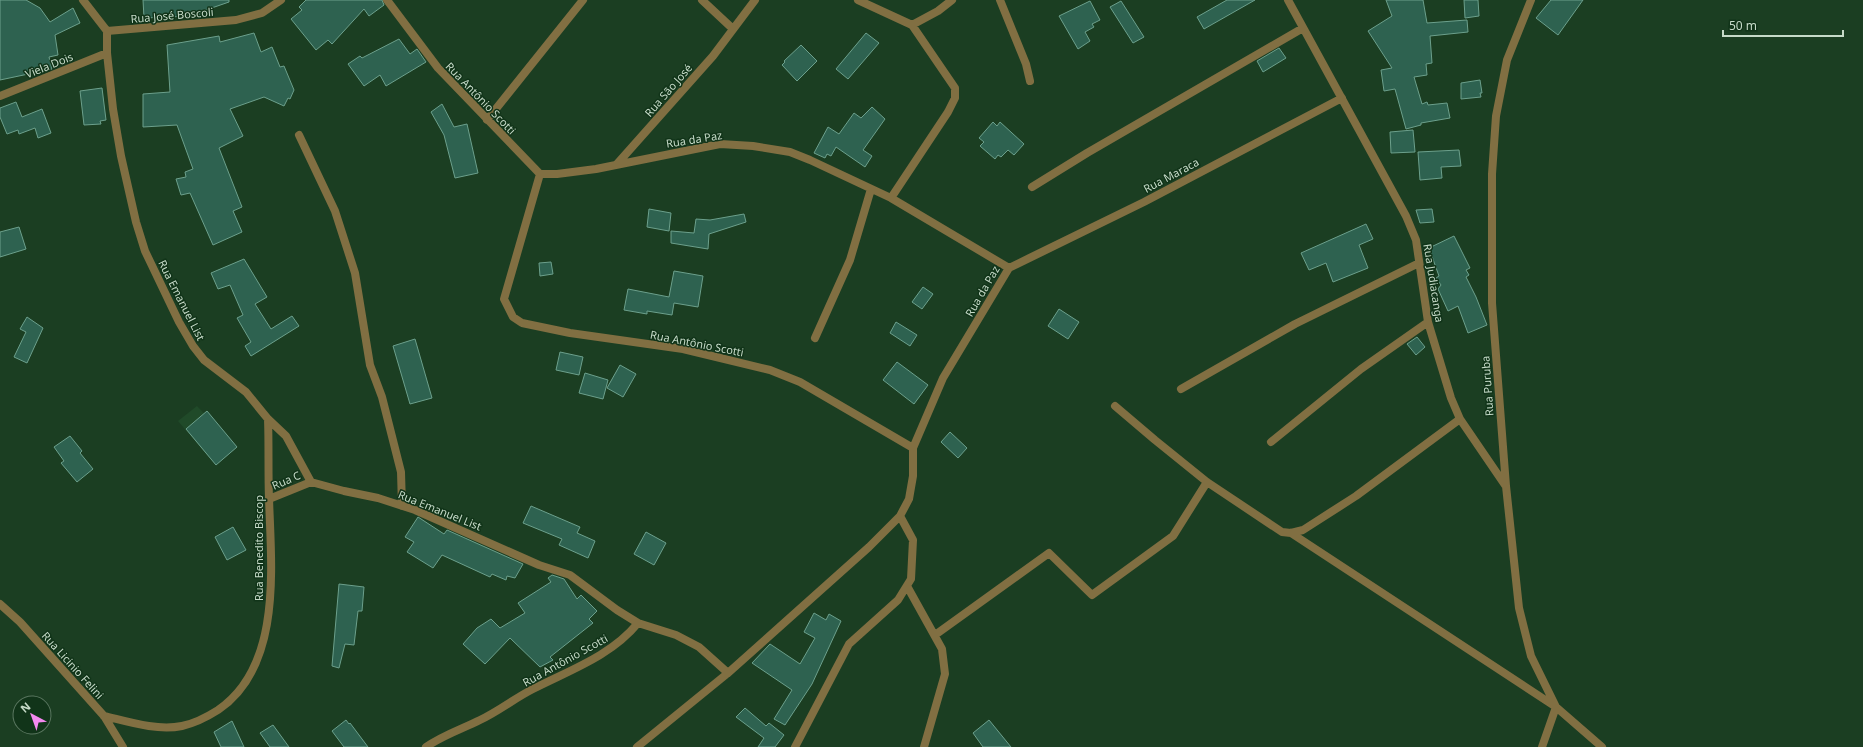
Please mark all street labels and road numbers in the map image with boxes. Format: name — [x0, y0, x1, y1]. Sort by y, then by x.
street label: Rua José Boscoli — [130, 4, 214, 26]
street label: Viela Dois — [23, 49, 75, 81]
street label: Rua Antônio Scotti — [443, 59, 519, 137]
street label: Rua São José — [641, 60, 695, 120]
street label: Rua da Paz — [665, 127, 723, 151]
street label: Rua Maraca — [1141, 154, 1201, 196]
street label: Rua Judiacanga — [1420, 243, 1448, 323]
street label: Rua Emanuel List — [155, 257, 209, 343]
street label: Rua da Paz — [961, 263, 1003, 319]
street label: Rua Antônio Scotti — [649, 327, 745, 359]
street label: Rua Puruba — [1477, 355, 1497, 417]
street label: Rua C — [269, 467, 303, 493]
street label: Rua Emanuel List — [396, 486, 484, 534]
street label: Rua Benedito Biscop — [251, 495, 266, 601]
street label: Rua Licinio Felini — [39, 628, 107, 702]
street label: Rua Antônio Scotti — [520, 630, 610, 690]

